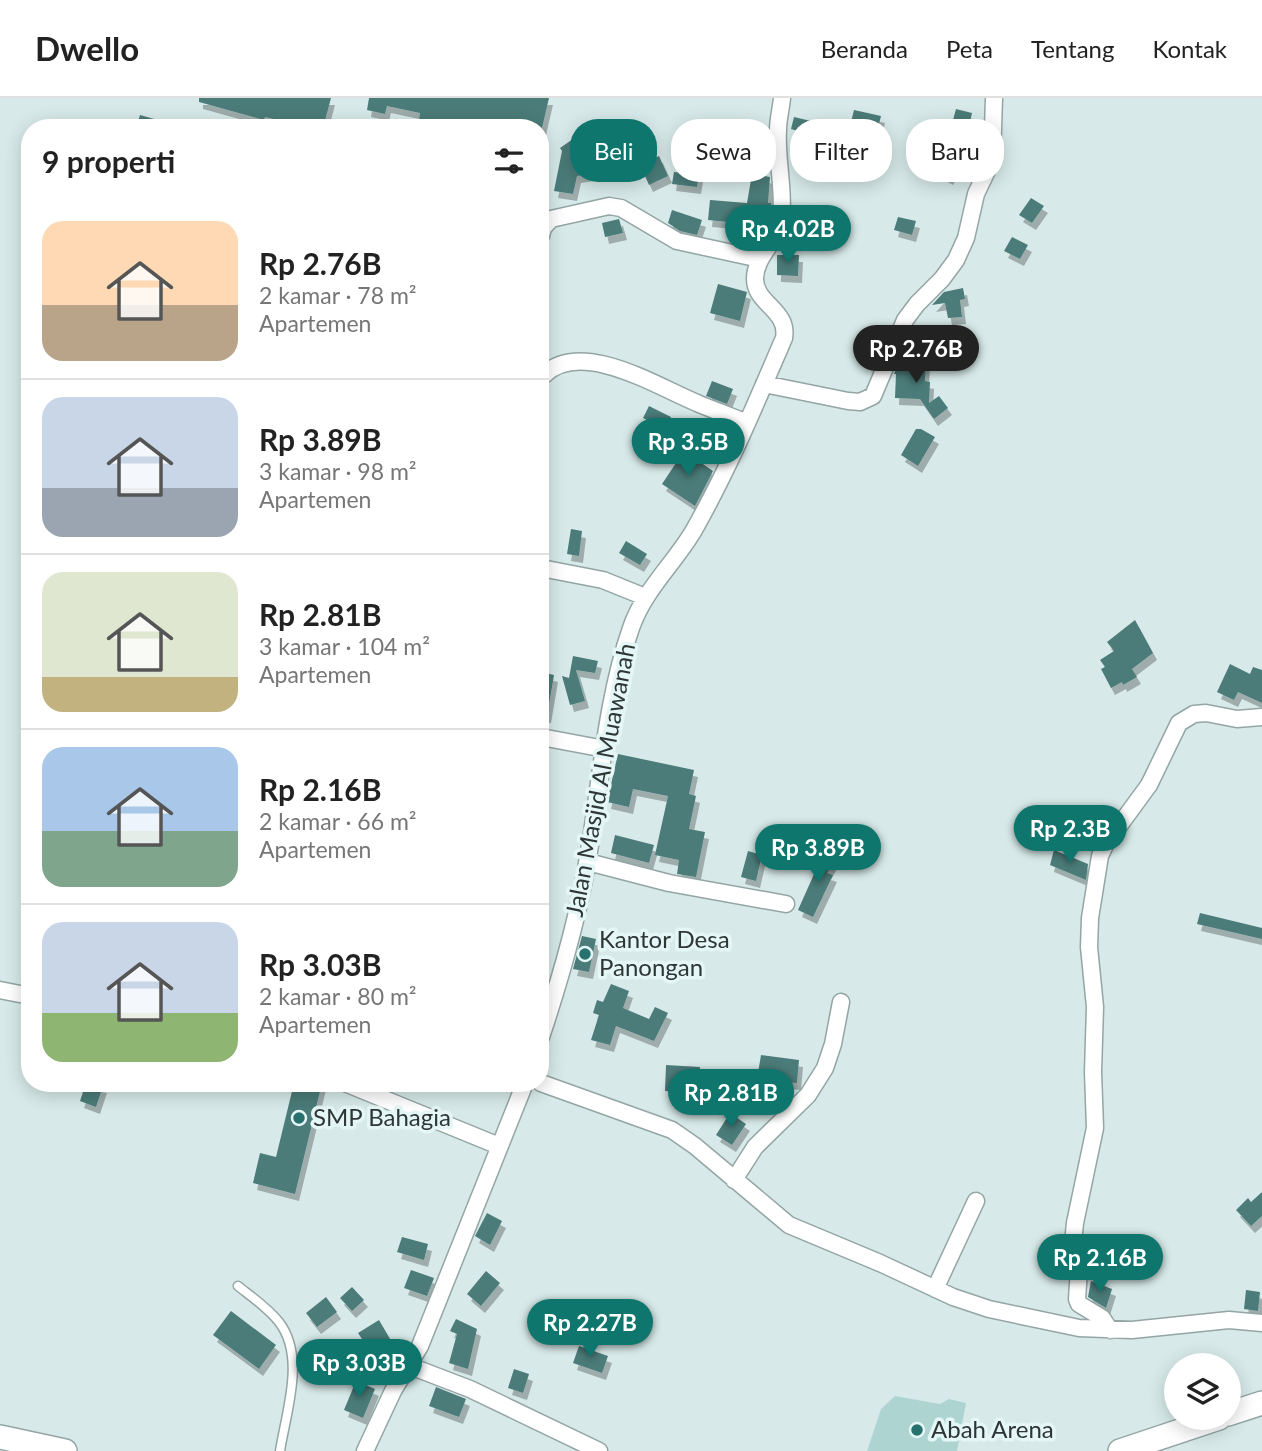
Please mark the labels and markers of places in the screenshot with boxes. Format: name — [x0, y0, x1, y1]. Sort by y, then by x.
pin: Rp 4.02B — [716, 206, 860, 265]
pin: Rp 2.76B — [844, 326, 988, 385]
pin: Rp 3.5B — [623, 418, 753, 478]
pin: Rp 2.3B — [1005, 806, 1135, 865]
pin: Rp 3.89B — [746, 824, 890, 884]
place label: Kantor Desa Panongan — [599, 924, 730, 981]
marker: Kantor Desa Panongan — [577, 946, 593, 962]
pin: Rp 2.81B — [659, 1070, 803, 1129]
place label: SMP Bahagia — [313, 1102, 451, 1131]
marker: SMP Bahagia — [291, 1110, 307, 1126]
pin: Rp 2.16B — [1028, 1234, 1172, 1294]
pin: Rp 2.27B — [518, 1300, 662, 1359]
pin: Rp 3.03B — [287, 1340, 431, 1399]
place label: Abah Arena — [931, 1414, 1054, 1443]
marker: Abah Arena — [909, 1422, 925, 1438]

